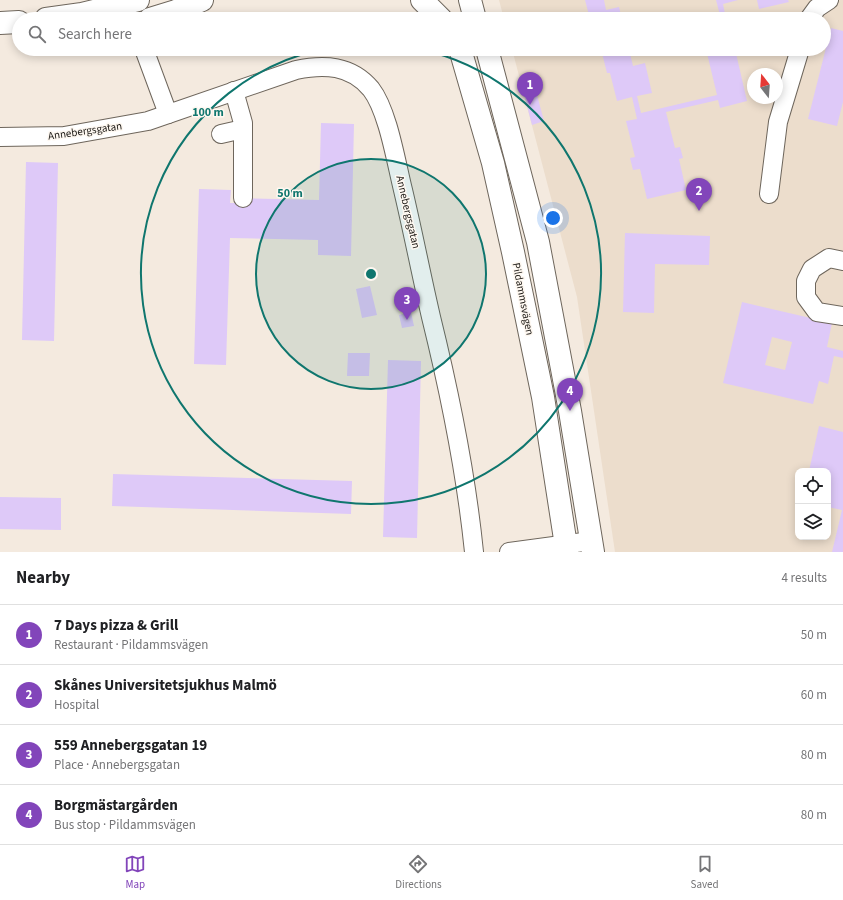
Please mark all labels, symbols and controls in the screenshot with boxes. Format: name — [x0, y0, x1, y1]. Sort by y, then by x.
search box — [12, 12, 831, 56]
icon: search — [26, 23, 48, 45]
text: Search here — [58, 24, 132, 45]
north arrow — [747, 68, 783, 104]
pin: 1 — [517, 72, 543, 105]
text: 100 m — [192, 104, 224, 121]
street label: Annebergsgatan — [47, 118, 123, 144]
street label: Annebergsgatan — [392, 174, 424, 250]
pin: 2 — [686, 178, 712, 211]
text: 50 m — [277, 185, 303, 202]
your location — [543, 208, 563, 228]
street label: Pildammsvägen — [509, 261, 537, 337]
centre of rings — [364, 267, 378, 281]
pin: 3 — [394, 287, 420, 320]
pin: 4 — [557, 378, 583, 411]
map controls — [795, 468, 831, 540]
button: locate — [795, 468, 831, 504]
button: layers — [795, 504, 831, 540]
text: Nearby — [16, 566, 70, 590]
text: 4 results — [782, 569, 827, 587]
text: 7 Days pizza & Grill — [54, 615, 178, 636]
text: 1 — [26, 626, 32, 644]
text: 50 m — [801, 626, 827, 644]
text: Restaurant · Pildammsvägen — [54, 636, 208, 654]
text: Skånes Universitetsjukhus Malmö — [54, 675, 277, 696]
text: 2 — [26, 686, 32, 704]
text: 60 m — [801, 686, 827, 704]
text: Hospital — [54, 696, 99, 714]
text: 559 Annebergsgatan 19 — [54, 735, 207, 756]
text: 3 — [26, 746, 32, 764]
text: 80 m — [801, 746, 827, 764]
text: Place · Annebergsgatan — [54, 756, 180, 774]
text: Borgmästargården — [54, 795, 178, 816]
text: 4 — [26, 806, 32, 824]
text: 80 m — [801, 806, 827, 824]
text: Bus stop · Pildammsvägen — [54, 816, 196, 834]
tab: Map — [124, 853, 146, 892]
tab: Directions — [395, 853, 442, 892]
tab: Saved — [691, 853, 719, 892]

